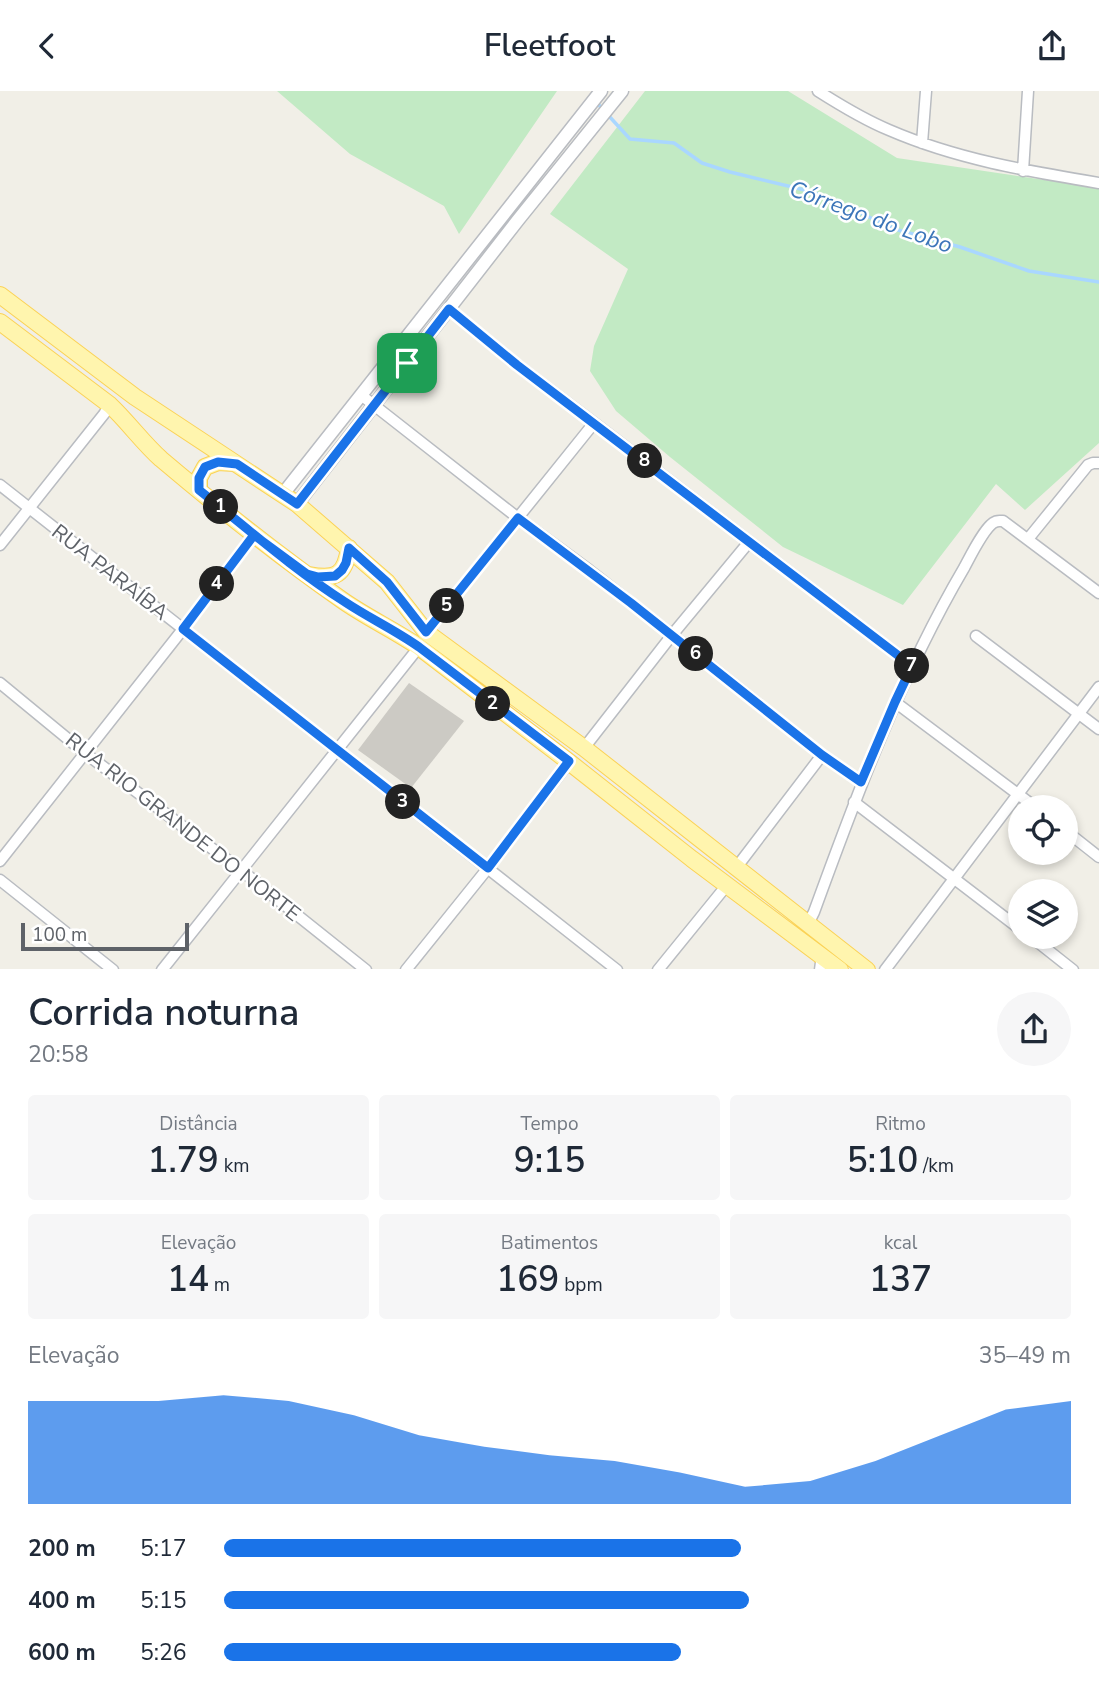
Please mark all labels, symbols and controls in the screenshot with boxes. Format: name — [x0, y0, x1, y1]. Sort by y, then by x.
text: Fleetfoot — [484, 24, 615, 67]
icon: back — [28, 27, 66, 65]
icon: share — [1033, 27, 1071, 65]
water label: Córrego do Lobo — [785, 173, 957, 261]
pin — [377, 333, 437, 393]
icon: arrive — [388, 344, 426, 382]
pin: 8 — [628, 443, 662, 479]
text: 8 — [639, 447, 650, 473]
pin: 1 — [204, 489, 238, 525]
text: 1 — [215, 493, 226, 519]
street label: RUA PARAÍBA — [46, 518, 174, 626]
pin: 4 — [200, 567, 234, 601]
text: 4 — [211, 570, 222, 596]
pin: 5 — [430, 589, 464, 623]
text: 5 — [441, 592, 452, 618]
pin: 6 — [678, 637, 714, 671]
text: 6 — [690, 640, 701, 666]
pin: 7 — [894, 649, 930, 683]
text: 7 — [906, 652, 917, 678]
pin: 2 — [476, 687, 510, 721]
text: 2 — [487, 690, 498, 716]
street label: RUA RIO GRANDE DO NORTE — [60, 726, 306, 928]
pin: 3 — [386, 785, 420, 819]
text: 3 — [397, 788, 408, 814]
map controls — [1008, 795, 1078, 949]
button: locate — [1008, 795, 1078, 865]
button: layers — [1008, 879, 1078, 949]
scale bar — [21, 921, 189, 952]
text: 100 m — [32, 922, 87, 948]
text: Corrida noturna — [28, 987, 299, 1038]
button: share — [997, 992, 1071, 1066]
text: 20:58 — [28, 1039, 88, 1070]
text: Distância — [159, 1111, 238, 1137]
text: Tempo — [521, 1111, 579, 1137]
text: Ritmo — [875, 1111, 926, 1137]
text: 1.79 — [148, 1137, 219, 1184]
text: 9:15 — [514, 1137, 585, 1184]
text: 5:10 — [847, 1137, 918, 1184]
text: km — [219, 1153, 249, 1179]
text: /km — [918, 1153, 954, 1179]
text: Elevação — [161, 1230, 236, 1256]
text: Batimentos — [501, 1230, 598, 1256]
text: kcal — [884, 1230, 917, 1256]
text: 14 — [167, 1256, 209, 1303]
text: 169 — [496, 1256, 559, 1303]
text: 137 — [869, 1256, 932, 1303]
text: m — [209, 1272, 230, 1298]
text: bpm — [559, 1272, 603, 1298]
text: Elevação — [28, 1340, 120, 1371]
text: 35–49 m — [979, 1340, 1071, 1371]
text: 200 m — [28, 1533, 96, 1564]
text: 5:17 — [140, 1533, 187, 1564]
text: 400 m — [28, 1585, 96, 1616]
text: 5:15 — [140, 1585, 187, 1616]
text: 600 m — [28, 1637, 96, 1668]
text: 5:26 — [140, 1637, 187, 1668]

